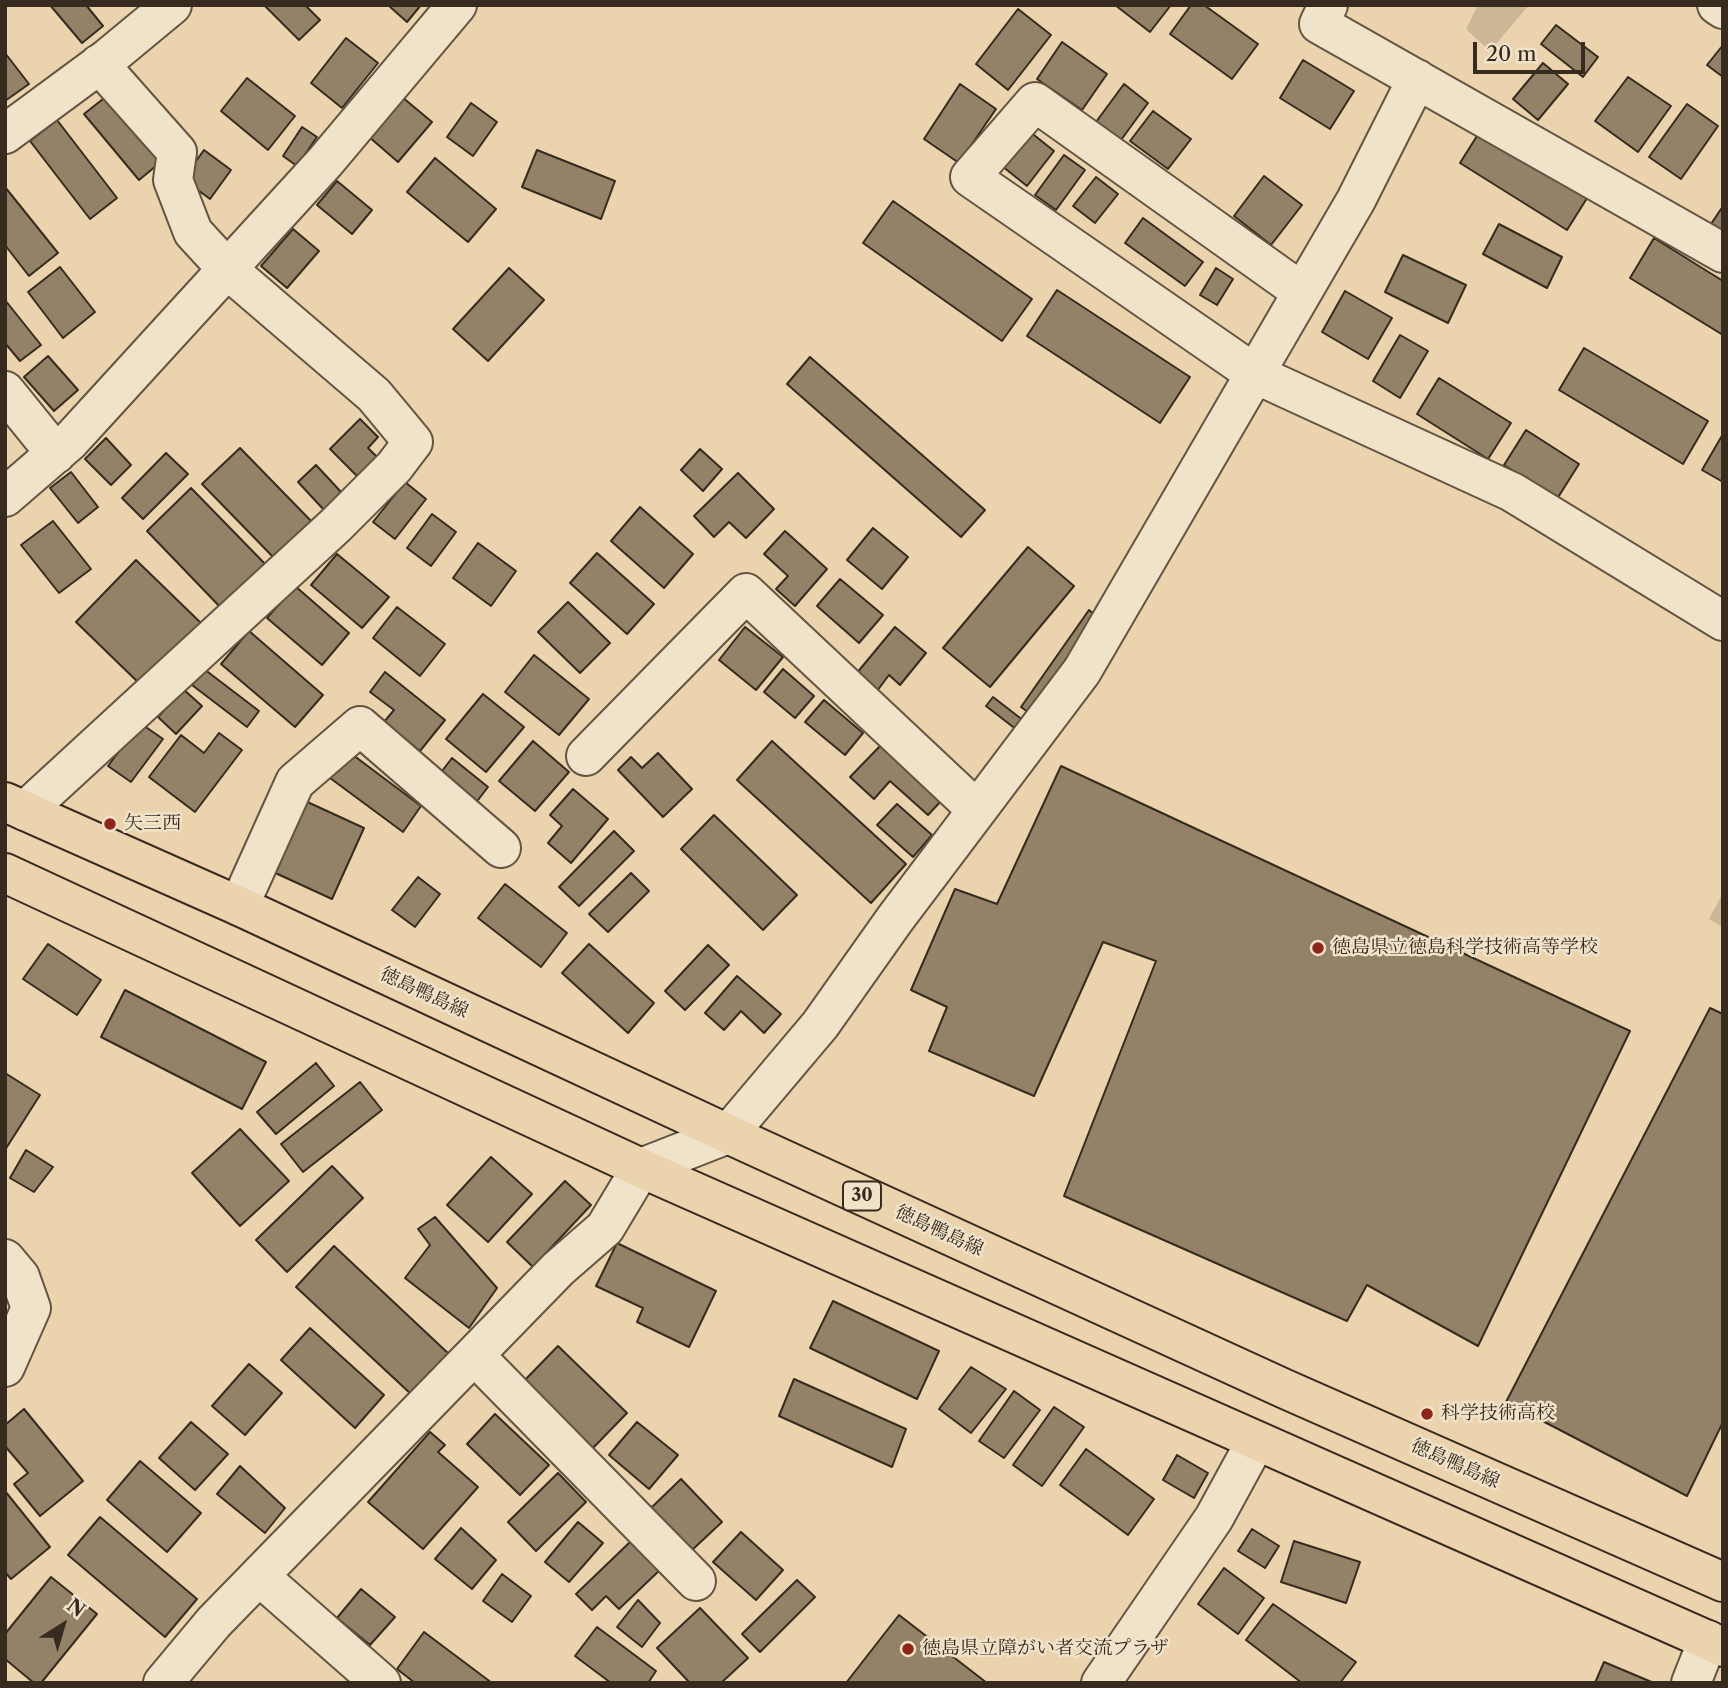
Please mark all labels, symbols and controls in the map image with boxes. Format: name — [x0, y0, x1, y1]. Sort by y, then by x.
scale bar — [1476, 28, 1588, 72]
text: 20 m — [1486, 41, 1537, 66]
place label: 矢三西 — [124, 813, 181, 835]
marker: 矢三西 — [102, 816, 118, 832]
place label: 徳島県立徳島科学技術高等学校 — [1332, 937, 1598, 959]
marker: 徳島県立徳島科学技術高等学校 — [1310, 940, 1326, 956]
street label: 徳島鴨島線 — [376, 963, 472, 1023]
road number: 30 — [843, 1182, 881, 1210]
street label: 徳島鴨島線 — [891, 1201, 987, 1261]
place label: 科学技術高校 — [1441, 1403, 1555, 1425]
marker: 科学技術高校 — [1419, 1406, 1435, 1422]
street label: 徳島鴨島線 — [1407, 1434, 1503, 1494]
north arrow — [28, 1590, 98, 1660]
text: N — [62, 1594, 89, 1622]
place label: 徳島県立障がい者交流プラザ — [922, 1638, 1169, 1660]
marker: 徳島県立障がい者交流プラザ — [900, 1641, 916, 1657]

